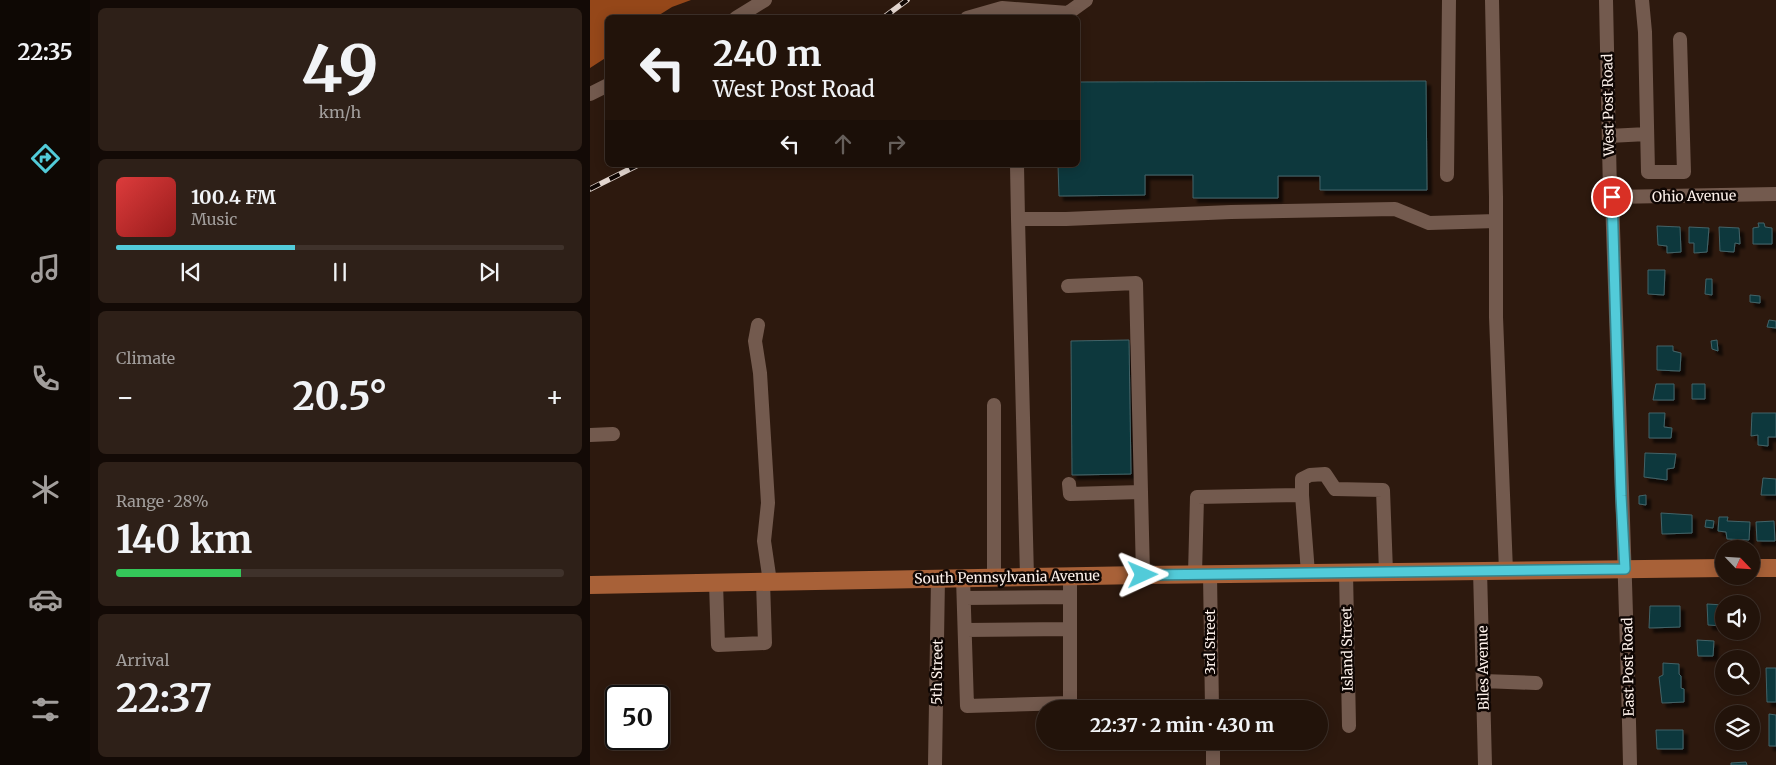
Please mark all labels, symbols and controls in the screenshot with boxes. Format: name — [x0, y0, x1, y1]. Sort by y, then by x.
text: 49 — [301, 28, 379, 110]
text: 240 m — [713, 32, 821, 76]
icon: left — [630, 35, 695, 100]
text: 22:35 — [17, 38, 73, 66]
street label: West Post Road — [1598, 53, 1618, 158]
text: West Post Road — [713, 75, 875, 103]
text: km/h — [319, 102, 361, 122]
icon: left — [776, 130, 804, 158]
icon: ahead — [829, 130, 857, 158]
icon: right — [882, 130, 910, 158]
icon: directions — [28, 141, 63, 176]
pin — [1591, 176, 1633, 218]
icon: arrive — [1598, 183, 1626, 211]
text: 100.4 FM — [191, 185, 276, 209]
street label: Ohio Avenue — [1652, 186, 1736, 206]
text: Music — [191, 209, 237, 229]
icon: music — [28, 251, 63, 286]
icon: previous — [177, 258, 205, 286]
icon: pause — [326, 258, 354, 286]
icon: next — [475, 258, 503, 286]
text: Climate — [116, 348, 175, 368]
icon: phone — [28, 361, 63, 396]
text: 20.5° — [293, 373, 387, 420]
text: − — [116, 379, 135, 415]
text: + — [545, 379, 564, 415]
icon: climate — [28, 472, 63, 507]
text: Range · 28% — [116, 491, 208, 511]
text: 140 km — [116, 516, 252, 563]
north arrow — [1715, 540, 1760, 585]
map controls — [1715, 540, 1760, 750]
position arrow — [1116, 548, 1168, 600]
street label: South Pennsylvania Avenue — [914, 566, 1100, 588]
icon: car — [28, 582, 63, 617]
button: sound — [1715, 595, 1760, 640]
street label: Island Street — [1337, 606, 1357, 691]
street label: 3rd Street — [1201, 609, 1219, 675]
street label: East Post Road — [1618, 617, 1638, 717]
street label: Biles Avenue — [1473, 625, 1493, 711]
street label: 5th Street — [927, 638, 947, 705]
text: Arrival — [116, 650, 169, 670]
button: search — [1715, 650, 1760, 695]
text: 22:37 — [116, 675, 212, 722]
speed limit sign: 50 — [605, 685, 670, 750]
icon: filters — [28, 692, 63, 727]
button: layers — [1715, 705, 1760, 750]
text: 22:37 · 2 min · 430 m — [1090, 713, 1274, 737]

